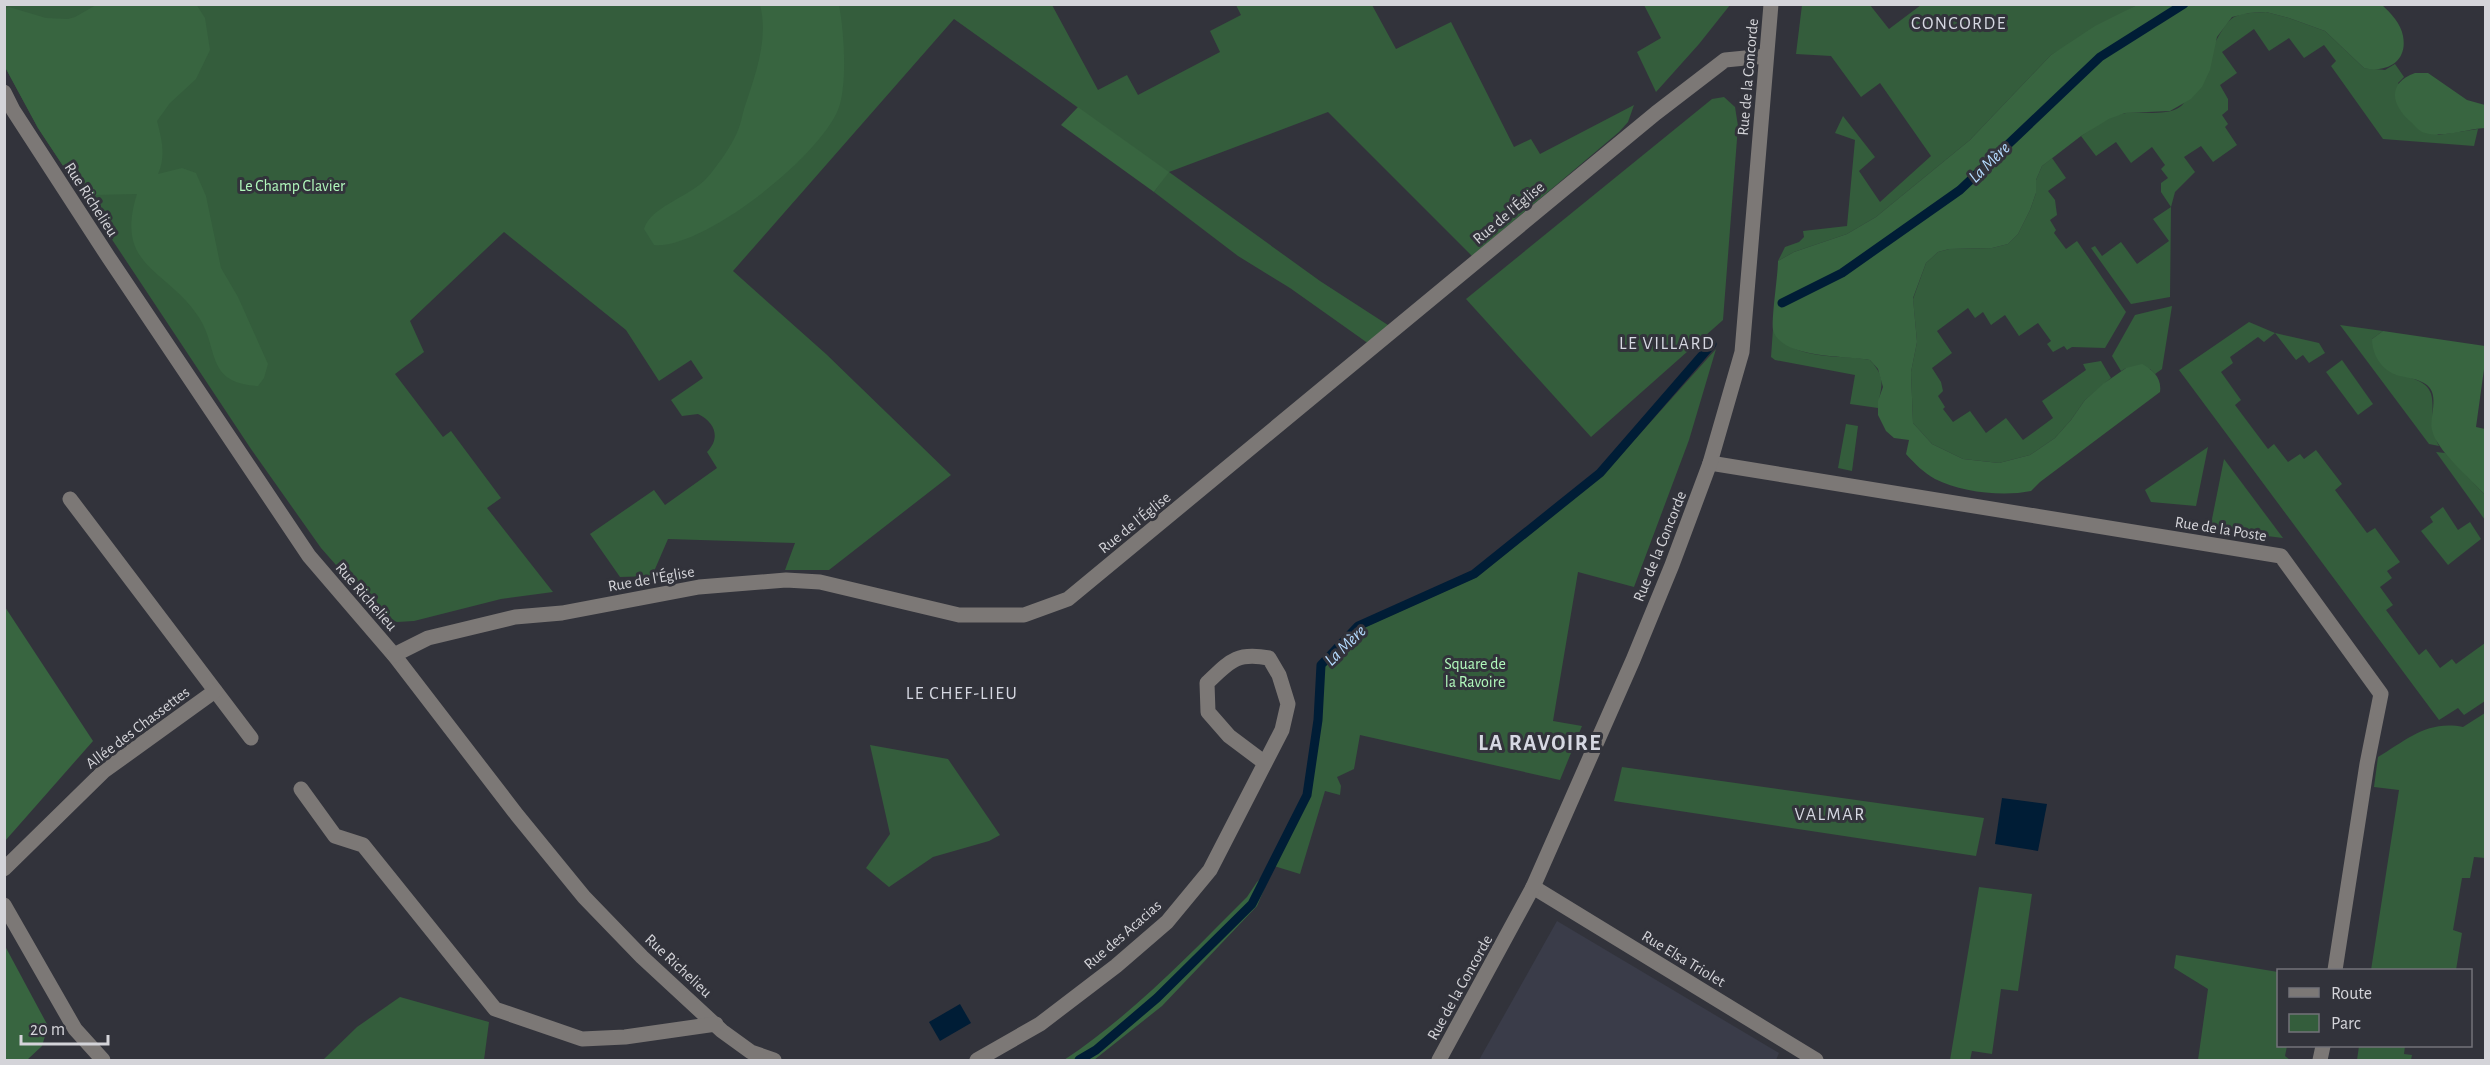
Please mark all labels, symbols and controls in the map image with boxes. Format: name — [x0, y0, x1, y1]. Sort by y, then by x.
district label: CONCORDE — [1911, 15, 2007, 33]
street label: Rue de la Concorde — [1735, 18, 1761, 136]
water label: La Mère — [1965, 139, 2014, 187]
street label: Rue Richelieu — [61, 160, 121, 239]
street label: Rue de l'Église — [1469, 177, 1547, 247]
park label: Le Champ Clavier — [239, 178, 346, 194]
district label: LE VILLARD — [1619, 335, 1715, 353]
street label: Rue de l'Église — [1094, 487, 1174, 557]
street label: Rue de la Concorde — [1630, 489, 1689, 604]
street label: Rue de la Poste — [2174, 514, 2268, 544]
street label: Rue Richelieu — [332, 559, 400, 634]
street label: Rue de l'Église — [606, 562, 696, 594]
water label: La Mère — [1321, 622, 1370, 670]
park label: Square de la Ravoire — [1444, 656, 1506, 690]
street label: Allée des Chassettes — [83, 684, 193, 772]
district label: LE CHEF-LIEU — [906, 685, 1018, 703]
district label: LA RAVOIRE — [1478, 732, 1602, 754]
district label: VALMAR — [1794, 806, 1866, 824]
street label: Rue des Acacias — [1081, 897, 1164, 972]
street label: Rue Elsa Triolet — [1639, 928, 1728, 990]
street label: Rue Richelieu — [642, 931, 715, 1000]
street label: Rue de la Concorde — [1424, 932, 1495, 1043]
legend — [2277, 969, 2472, 1047]
text: Route — [2331, 985, 2372, 1003]
scale bar — [21, 1008, 108, 1046]
text: Parc — [2331, 1015, 2361, 1033]
text: 20 m — [30, 1021, 65, 1039]

